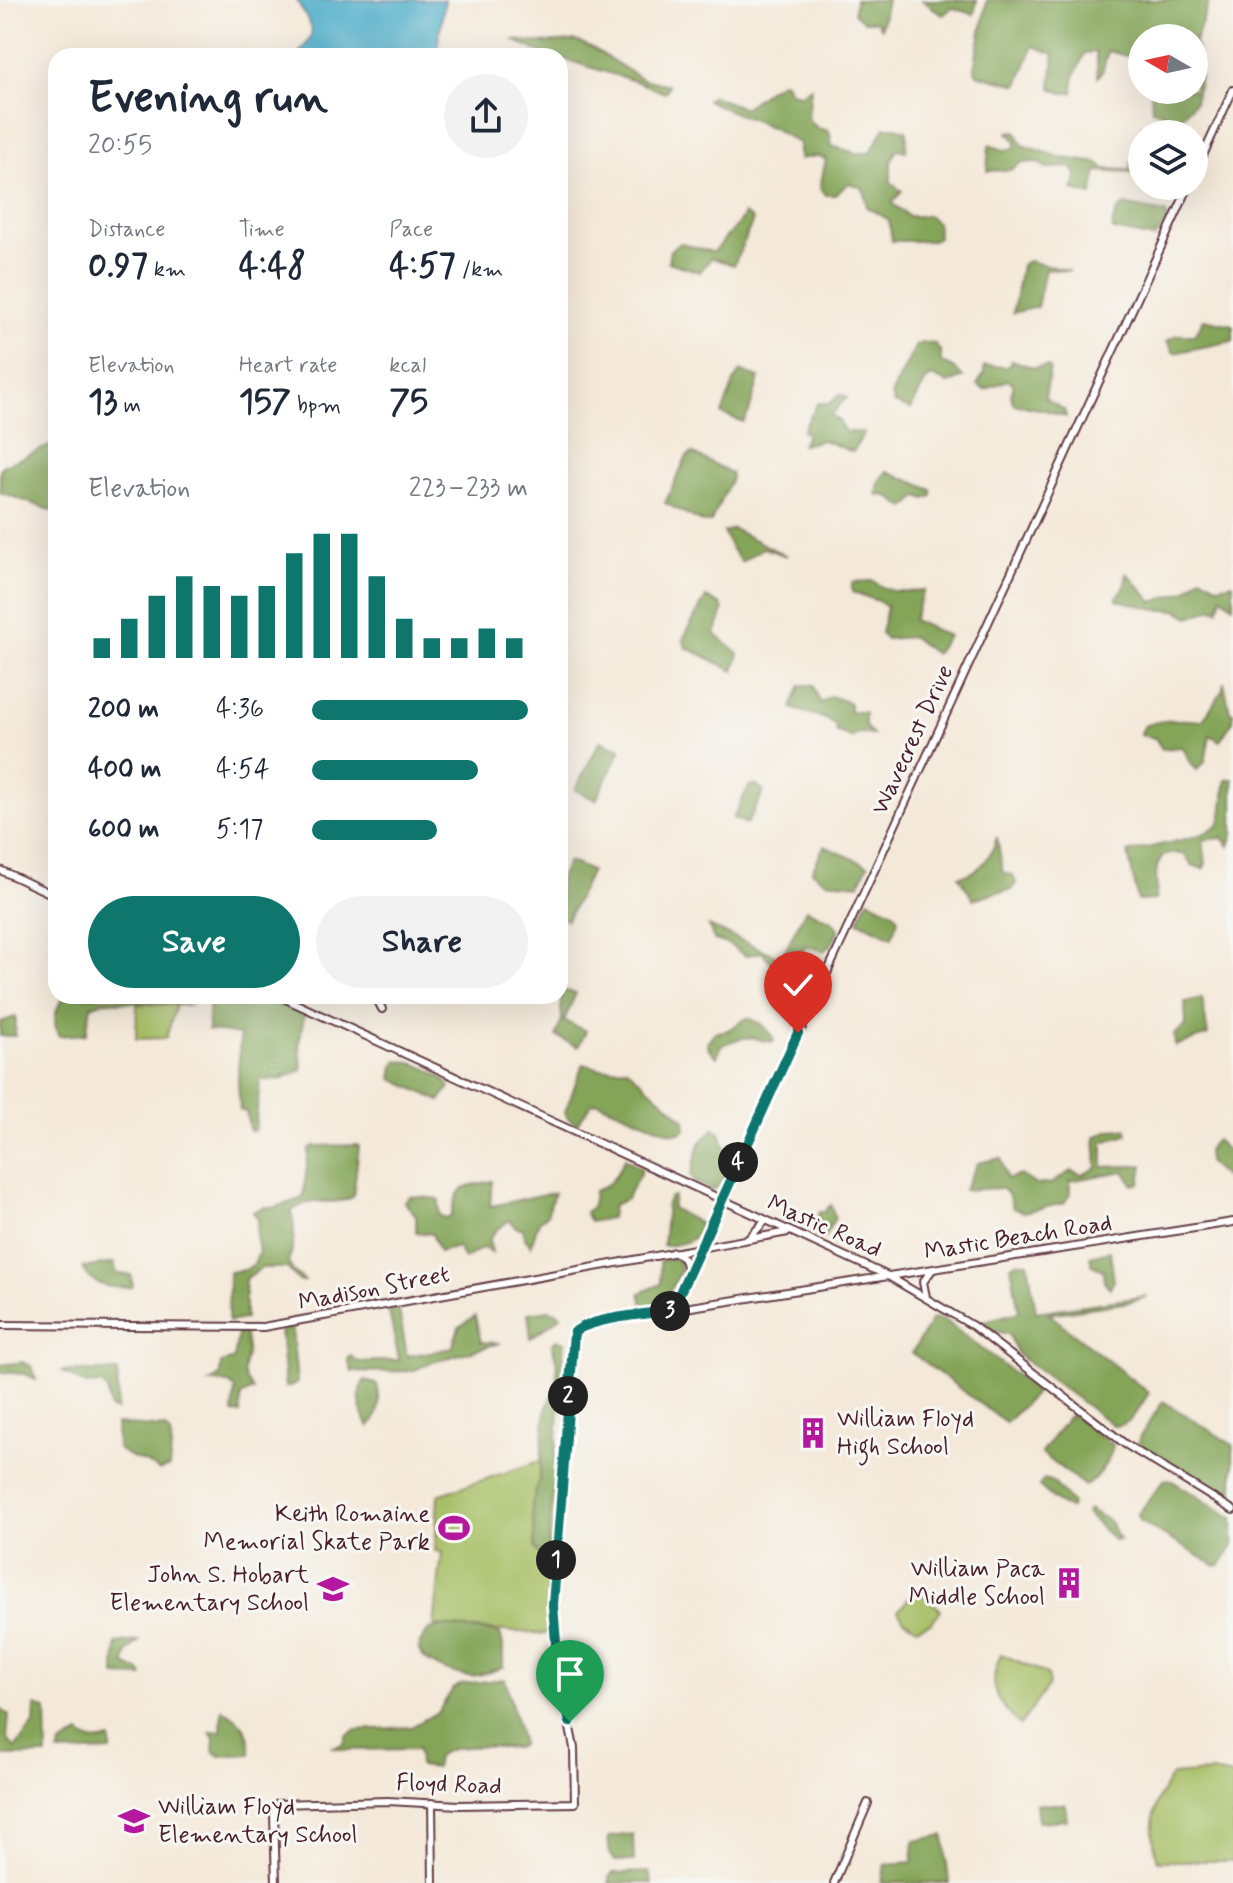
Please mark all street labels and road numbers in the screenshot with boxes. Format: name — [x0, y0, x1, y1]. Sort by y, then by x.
street label: Wavecrest Drive — [865, 660, 961, 820]
street label: Mastic Road — [762, 1188, 886, 1266]
street label: Mastic Beach Road — [922, 1208, 1114, 1268]
street label: Madison Street — [296, 1259, 452, 1319]
street label: Floyd Road — [396, 1768, 502, 1802]

